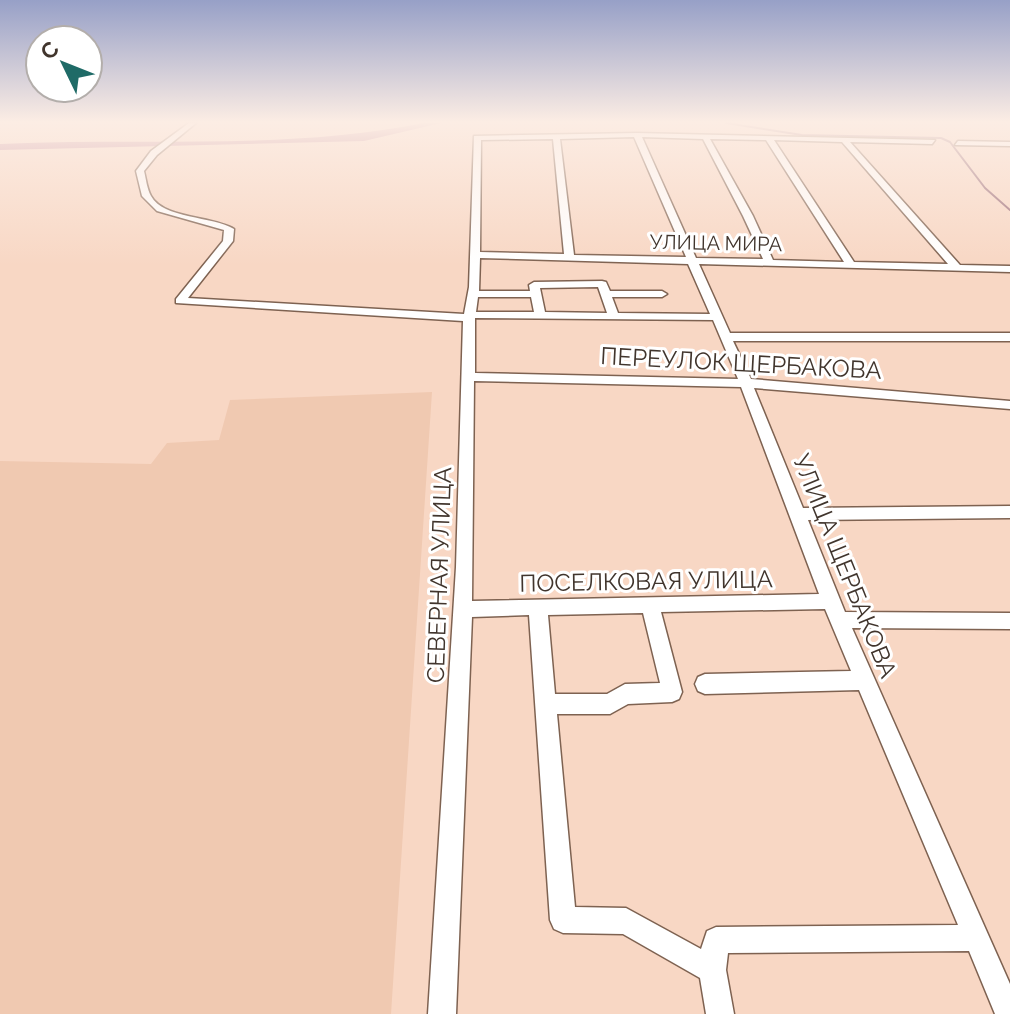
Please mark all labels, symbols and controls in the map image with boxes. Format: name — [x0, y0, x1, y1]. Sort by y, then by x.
north arrow — [24, 24, 104, 104]
text: С — [35, 36, 64, 65]
street label: УЛИЦА МИРА — [650, 230, 783, 256]
street label: ПЕРЕУЛОК ЩЕРБАКОВА — [600, 341, 882, 385]
street label: УЛИЦА ЩЕРБАКОВА — [787, 450, 903, 682]
street label: СЕВЕРНАЯ УЛИЦА — [421, 466, 457, 684]
street label: ПОСЕЛКОВАЯ УЛИЦА — [519, 564, 773, 598]

